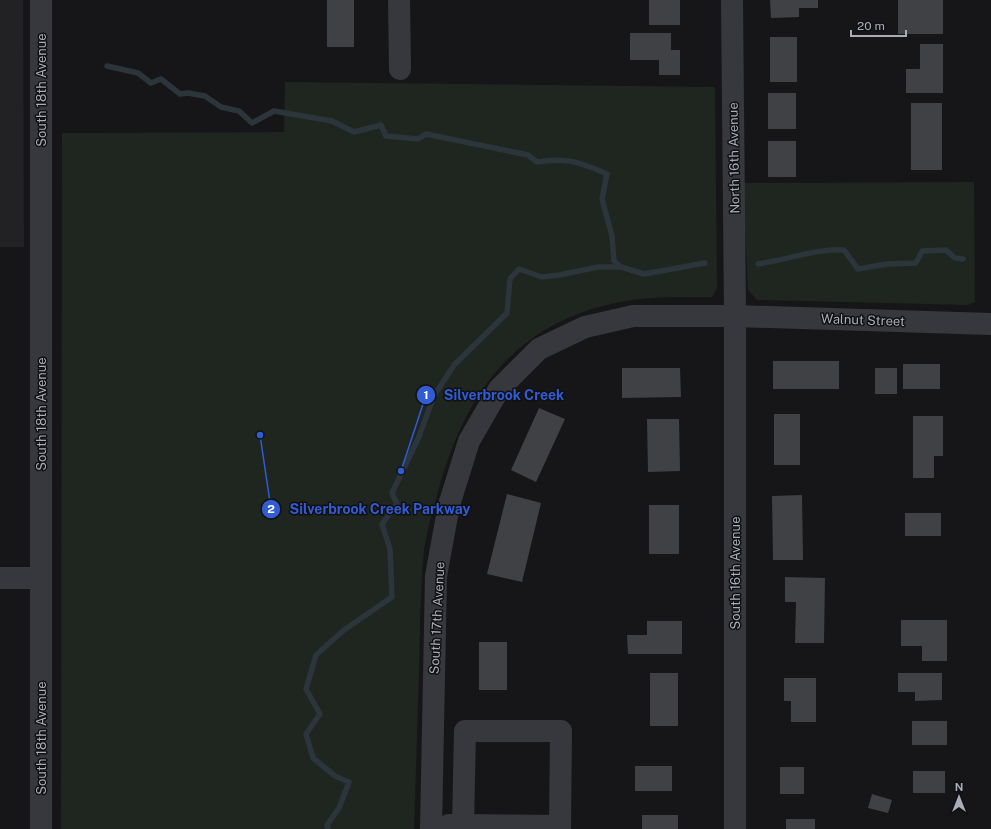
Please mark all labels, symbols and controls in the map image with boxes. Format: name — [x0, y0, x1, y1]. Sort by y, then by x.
scale bar — [851, 12, 906, 38]
text: 20 m — [857, 19, 885, 33]
street label: South 18th Avenue — [34, 33, 49, 147]
street label: North 16th Avenue — [726, 102, 742, 214]
street label: Walnut Street — [821, 311, 905, 329]
street label: South 18th Avenue — [34, 357, 49, 471]
callout: Silverbrook Creek — [416, 382, 572, 408]
text: Silverbrook Creek — [444, 387, 564, 403]
text: 1 — [423, 388, 429, 402]
callout: Silverbrook Creek Parkway — [261, 496, 478, 522]
text: Silverbrook Creek Parkway — [290, 501, 471, 517]
text: 2 — [267, 502, 275, 516]
street label: South 16th Avenue — [728, 516, 743, 630]
street label: South 17th Avenue — [427, 561, 447, 675]
street label: South 18th Avenue — [34, 681, 49, 795]
north arrow — [939, 777, 979, 817]
text: N — [955, 781, 963, 793]

